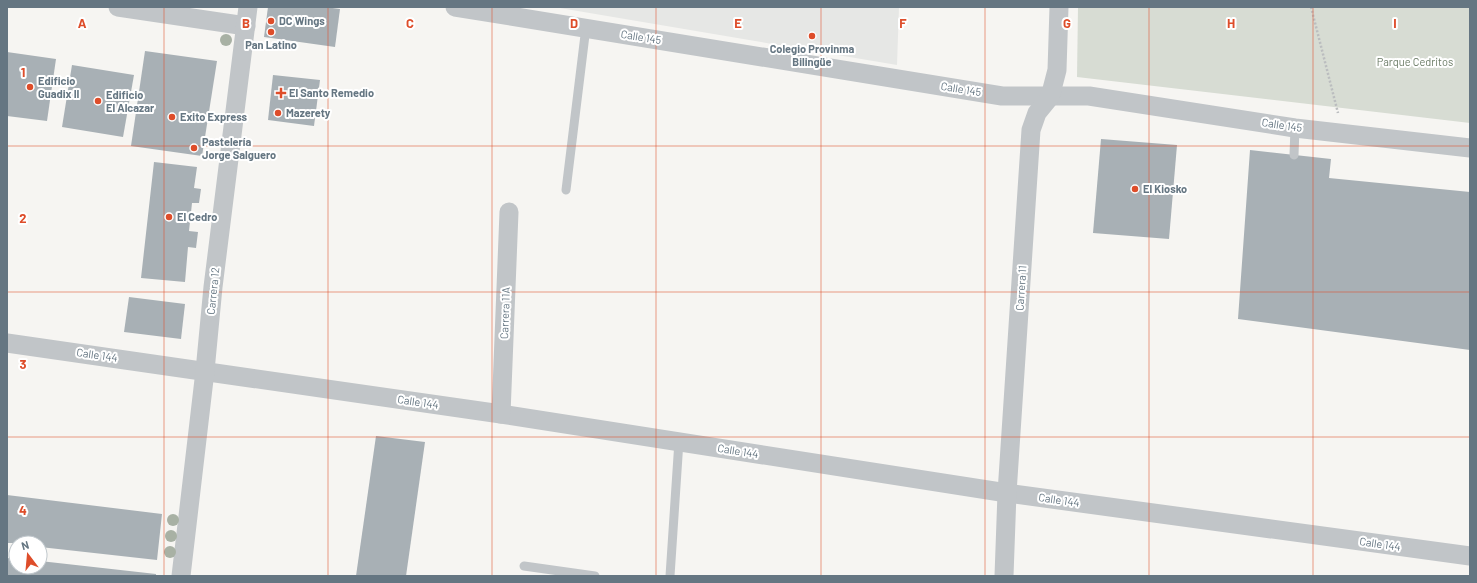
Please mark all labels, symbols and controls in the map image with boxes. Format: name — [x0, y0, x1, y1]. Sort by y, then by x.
place label: DC Wings — [279, 14, 325, 27]
text: A — [78, 15, 87, 31]
text: B — [242, 15, 250, 31]
text: C — [406, 15, 414, 31]
text: D — [570, 15, 578, 31]
text: E — [734, 15, 742, 31]
text: F — [899, 15, 907, 31]
text: G — [1063, 15, 1071, 31]
text: H — [1227, 15, 1235, 31]
text: I — [1393, 15, 1397, 31]
marker: DC Wings — [266, 16, 276, 26]
marker: Pan Latino — [266, 27, 276, 37]
street label: Calle 145 — [620, 27, 663, 46]
marker: Colegio Provinma Bilingüe — [807, 31, 817, 41]
place label: Pan Latino — [245, 38, 297, 51]
place label: Colegio Provinma Bilingüe — [770, 42, 855, 68]
park label: Parque Cedritos — [1377, 55, 1453, 68]
text: 1 — [21, 64, 25, 80]
place label: Edificio Guadix II — [38, 74, 80, 100]
street label: Calle 145 — [940, 79, 983, 98]
marker: Edificio Guadix II — [25, 82, 35, 92]
place label: El Santo Remedio — [289, 86, 374, 99]
place label: Edificio El Alcazar — [106, 88, 155, 114]
marker: El Santo Remedio — [276, 88, 286, 98]
marker: Edificio El Alcazar — [93, 96, 103, 106]
place label: Mazerety — [286, 106, 331, 119]
marker: Mazerety — [273, 108, 283, 118]
place label: Exito Express — [180, 110, 248, 123]
marker: Exito Express — [167, 112, 177, 122]
street label: Calle 145 — [1261, 115, 1304, 134]
place label: Pastelería Jorge Salguero — [202, 135, 276, 161]
marker: Pastelería Jorge Salguero — [189, 143, 199, 153]
place label: El Kiosko — [1143, 182, 1187, 195]
marker: El Kiosko — [1130, 184, 1140, 194]
text: 2 — [19, 210, 27, 226]
place label: El Cedro — [177, 210, 217, 223]
marker: El Cedro — [164, 212, 174, 222]
street label: Carrera 11 — [1012, 265, 1029, 311]
street label: Carrera 12 — [204, 267, 221, 315]
street label: Carrera 11A — [497, 286, 512, 339]
street label: Calle 144 — [76, 345, 118, 364]
text: 3 — [19, 356, 27, 372]
street label: Calle 144 — [397, 392, 439, 411]
street label: Calle 144 — [717, 441, 760, 460]
street label: Calle 144 — [1038, 490, 1080, 509]
text: 4 — [19, 502, 27, 518]
street label: Calle 144 — [1359, 534, 1401, 553]
north arrow — [8, 535, 48, 575]
text: N — [20, 538, 30, 552]

